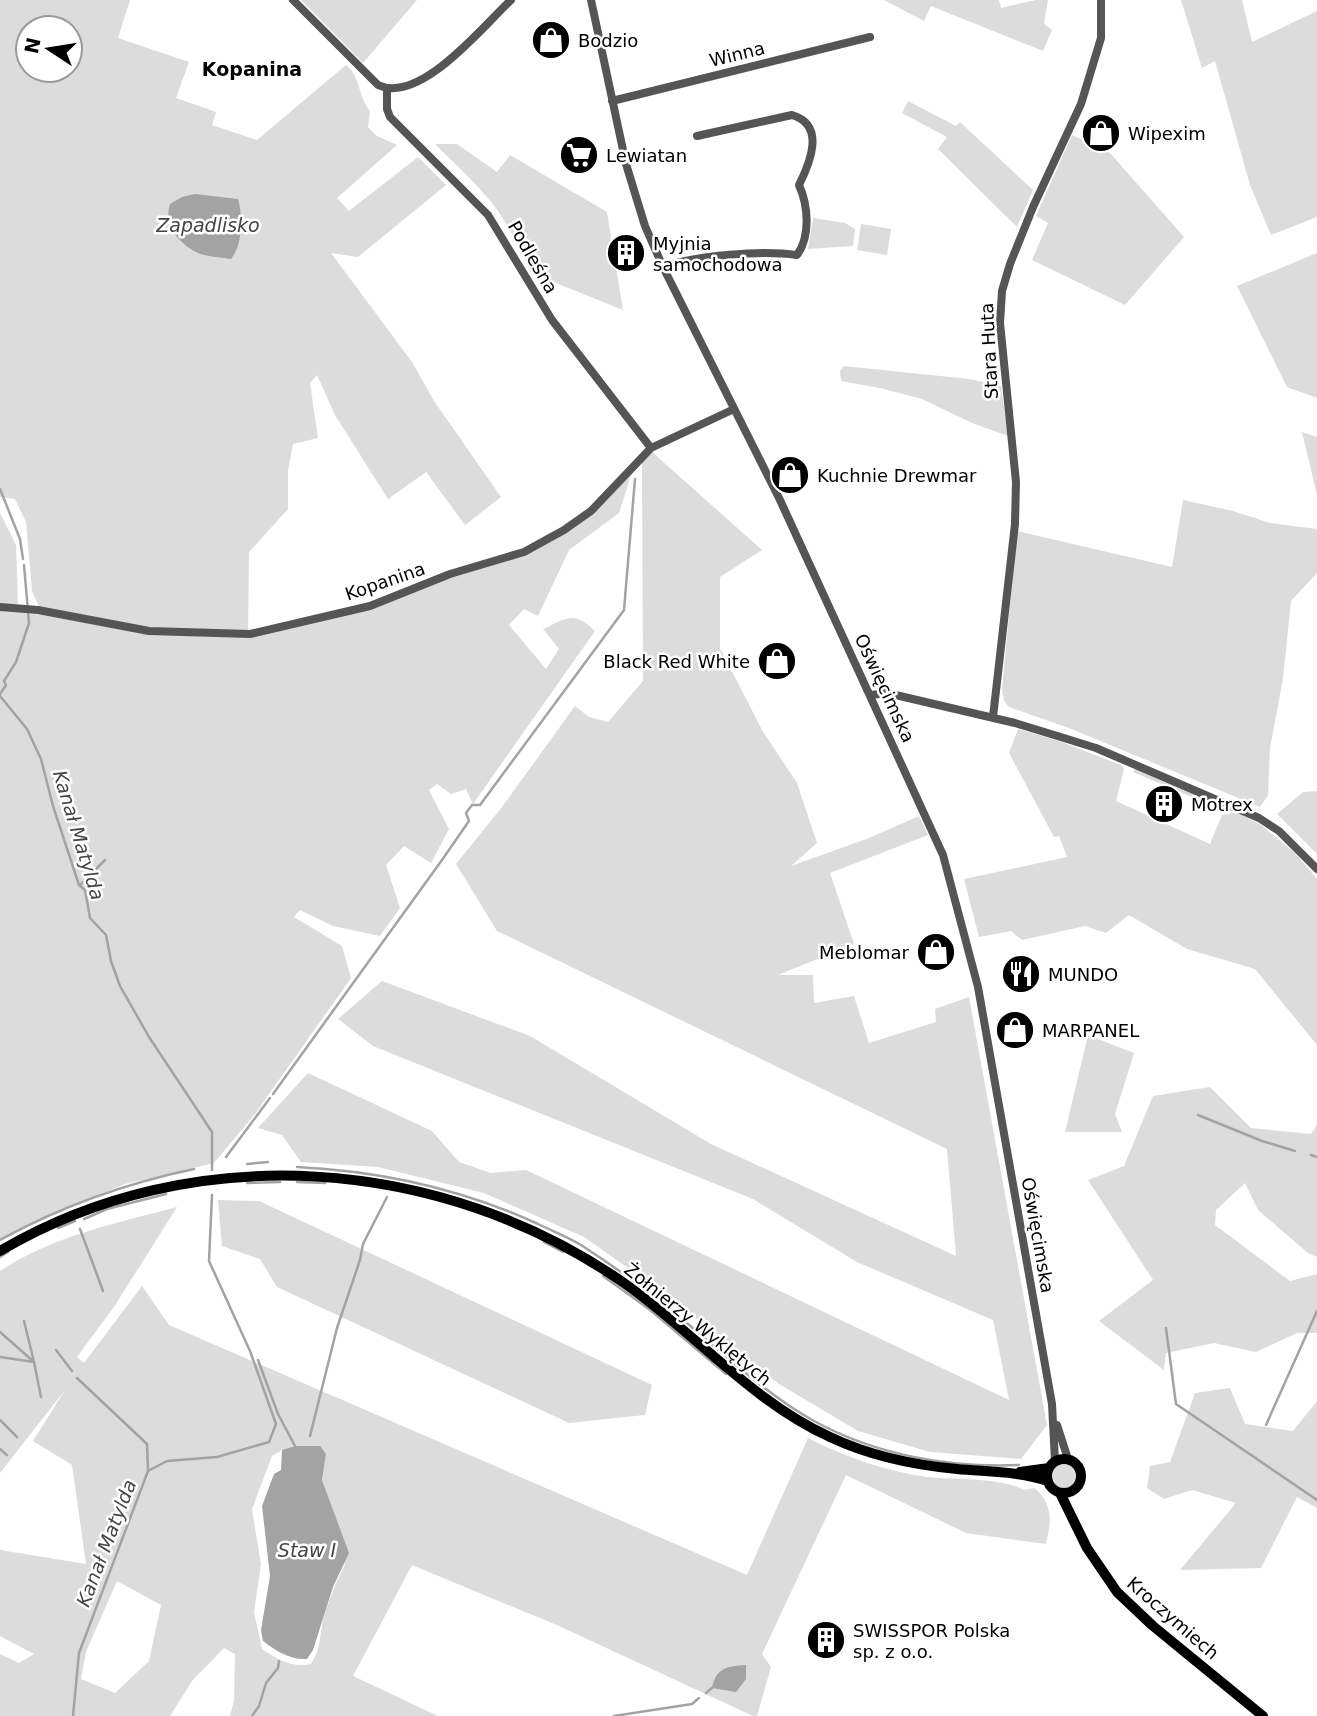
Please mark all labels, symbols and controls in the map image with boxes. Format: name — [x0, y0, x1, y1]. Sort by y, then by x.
north arrow — [14, 14, 84, 84]
shop icon: Bodzio — [530, 19, 572, 61]
place label: Bodzio — [578, 30, 638, 51]
text: N — [20, 35, 45, 56]
street label: Winna — [707, 37, 767, 71]
district label: Kopanina — [202, 58, 302, 80]
shop icon: Wipexim — [1080, 112, 1122, 154]
place label: Wipexim — [1128, 123, 1206, 144]
supermarket icon: Lewiatan — [558, 134, 600, 176]
place label: Lewiatan — [606, 145, 687, 166]
water label: Zapadlisko — [155, 214, 260, 236]
street label: Podleśna — [504, 217, 562, 297]
building icon: Myjnia samochodowa — [605, 232, 647, 274]
place label: Myjnia samochodowa — [653, 233, 782, 275]
street label: Stara Huta — [976, 302, 1002, 400]
shop icon: Kuchnie Drewmar — [769, 454, 811, 496]
place label: Kuchnie Drewmar — [817, 465, 977, 486]
street label: Kopanina — [342, 558, 428, 604]
street label: Oświęcimska — [851, 630, 919, 746]
shop icon: Black Red White — [756, 640, 798, 682]
place label: Black Red White — [603, 651, 750, 672]
water label: Kanał Matylda — [49, 768, 109, 902]
building icon: Motrex — [1143, 783, 1185, 825]
place label: Motrex — [1191, 794, 1253, 815]
shop icon: Meblomar — [915, 931, 957, 973]
place label: Meblomar — [819, 942, 910, 963]
restaurant icon: MUNDO — [1000, 953, 1042, 995]
place label: MUNDO — [1048, 964, 1118, 985]
shop icon: MARPANEL — [994, 1009, 1036, 1051]
place label: MARPANEL — [1042, 1020, 1139, 1041]
street label: Oświęcimska — [1017, 1175, 1059, 1295]
street label: Żołnierzy Wyklętych — [620, 1258, 776, 1390]
water label: Kanał Matylda — [72, 1476, 140, 1610]
water label: Staw I — [278, 1539, 337, 1561]
street label: Kroczymiech — [1123, 1572, 1223, 1664]
building icon: SWISSPOR Polska sp. z o.o. — [805, 1619, 847, 1661]
place label: SWISSPOR Polska sp. z o.o. — [853, 1620, 1010, 1662]

